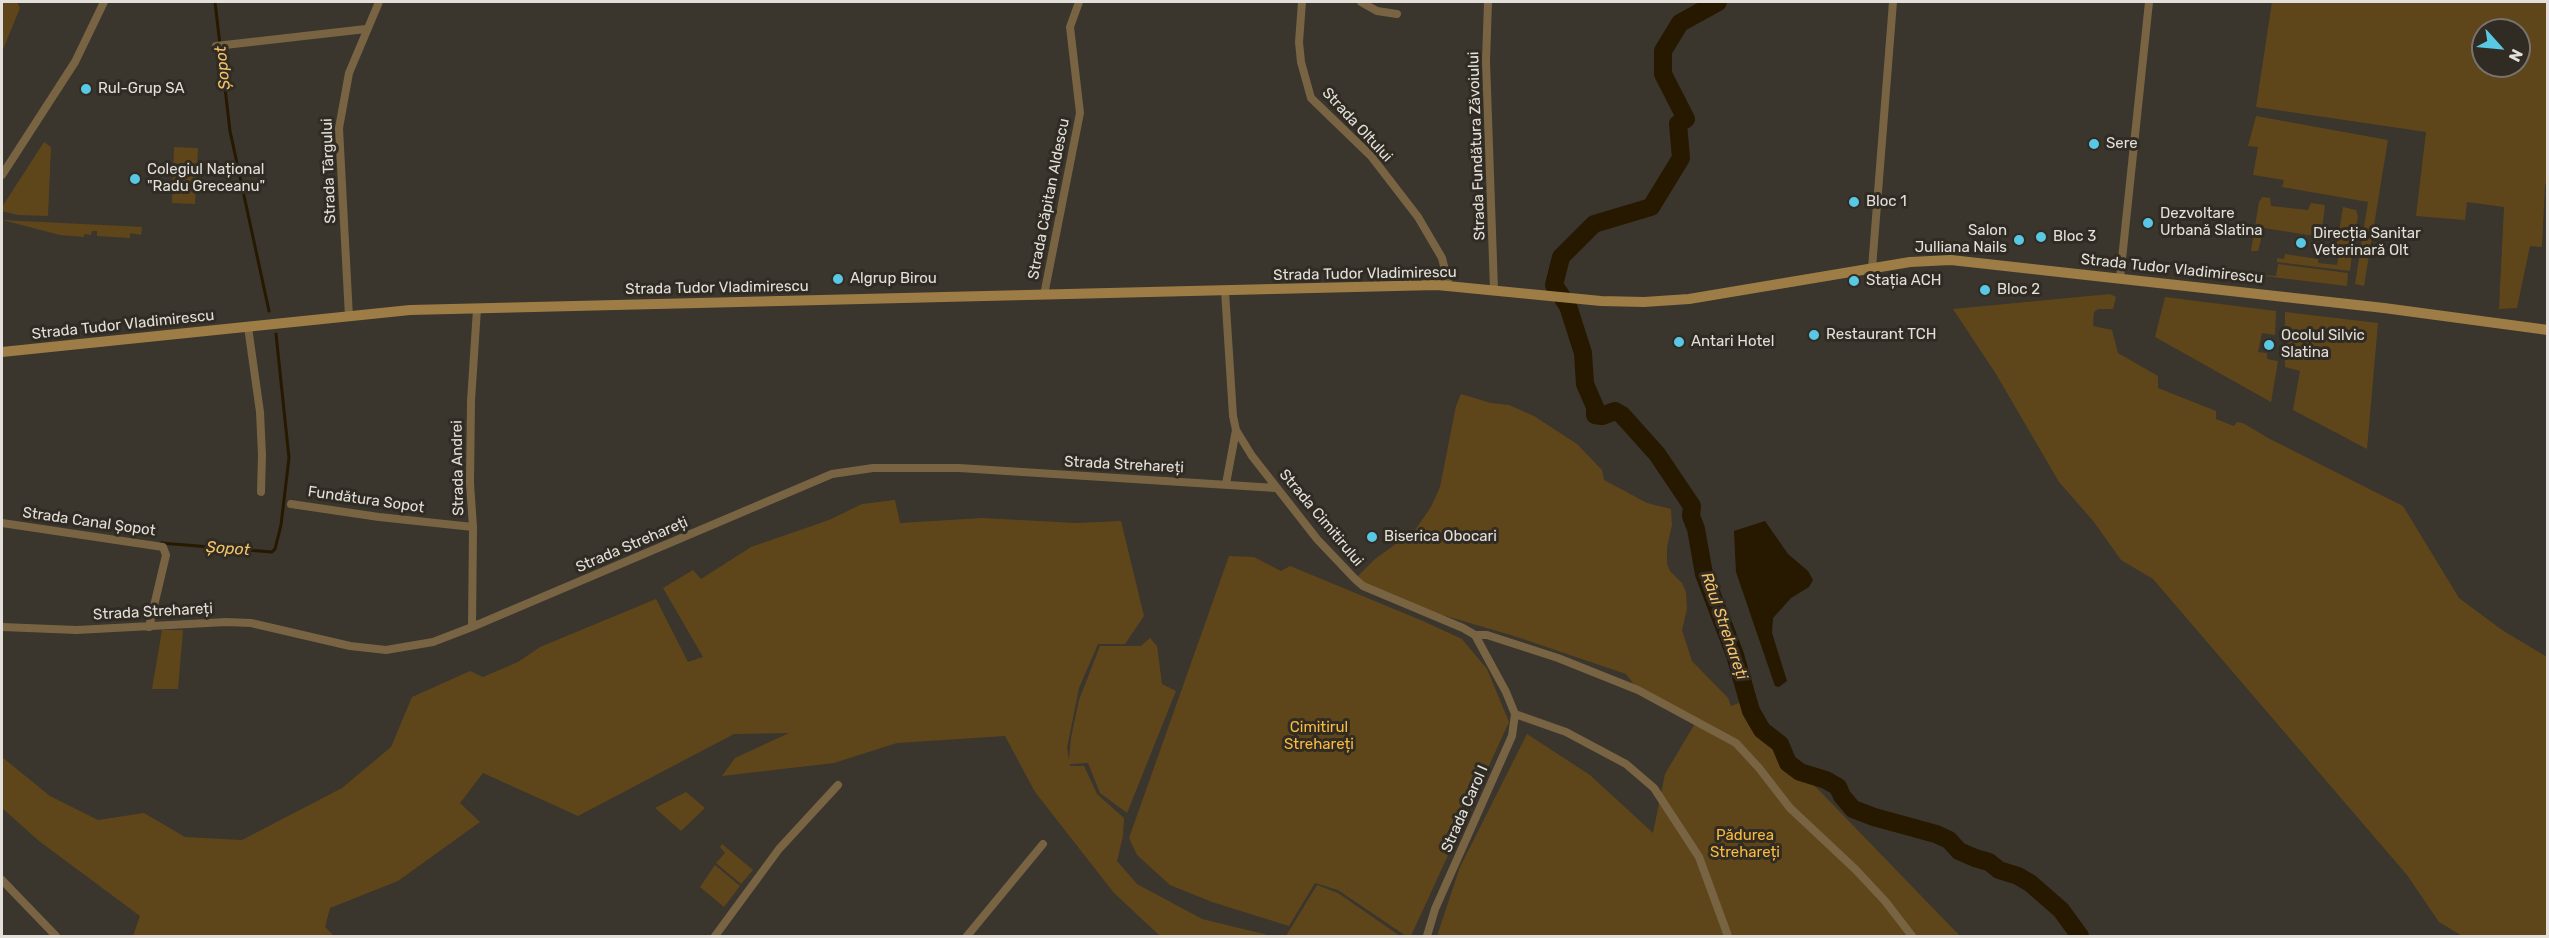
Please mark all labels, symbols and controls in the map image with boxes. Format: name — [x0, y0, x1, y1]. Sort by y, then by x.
north arrow — [2471, 18, 2531, 78]
water label: Șopot — [211, 45, 235, 91]
text: N — [2505, 46, 2527, 65]
street label: Strada Fundătura Zăvoiului — [1465, 51, 1489, 241]
place label: Rul-Grup SA — [98, 80, 185, 98]
marker: Rul-Grup SA — [79, 82, 93, 96]
street label: Strada Oltului — [1318, 84, 1396, 166]
street label: Strada Căpitan Aldescu — [1025, 117, 1073, 281]
street label: Strada Târgului — [318, 118, 340, 224]
place label: Sere — [2106, 135, 2138, 153]
marker: Sere — [2087, 137, 2101, 151]
place label: Colegiul Național "Radu Greceanu" — [147, 161, 265, 196]
marker: Colegiul Național "Radu Greceanu" — [128, 172, 142, 186]
place label: Bloc 1 — [1866, 193, 1907, 211]
marker: Bloc 1 — [1847, 195, 1861, 209]
place label: Dezvoltare Urbană Slatina — [2160, 205, 2263, 240]
marker: Dezvoltare Urbană Slatina — [2141, 216, 2155, 230]
place label: Salon Julliana Nails — [1915, 222, 2007, 257]
place label: Direcția Sanitar Veterinară Olt — [2313, 225, 2421, 260]
place label: Bloc 3 — [2053, 228, 2096, 246]
marker: Bloc 3 — [2034, 230, 2048, 244]
marker: Salon Julliana Nails — [2012, 233, 2026, 247]
marker: Direcția Sanitar Veterinară Olt — [2294, 236, 2308, 250]
street label: Strada Tudor Vladimirescu — [2080, 250, 2264, 288]
street label: Strada Tudor Vladimirescu — [1273, 263, 1457, 285]
place label: Algrup Birou — [850, 270, 937, 288]
marker: Algrup Birou — [831, 272, 845, 286]
place label: Stația ACH — [1866, 272, 1941, 290]
marker: Stația ACH — [1847, 274, 1861, 288]
street label: Strada Tudor Vladimirescu — [625, 277, 809, 299]
place label: Bloc 2 — [1997, 281, 2040, 299]
marker: Bloc 2 — [1978, 283, 1992, 297]
street label: Strada Tudor Vladimirescu — [31, 306, 215, 344]
place label: Restaurant TCH — [1826, 326, 1936, 344]
place label: Ocolul Silvic Slatina — [2281, 327, 2365, 362]
marker: Restaurant TCH — [1807, 328, 1821, 342]
place label: Antari Hotel — [1691, 333, 1774, 351]
marker: Antari Hotel — [1672, 335, 1686, 349]
marker: Ocolul Silvic Slatina — [2262, 338, 2276, 352]
street label: Strada Andrei — [448, 420, 468, 516]
street label: Strada Strehareți — [1064, 453, 1184, 477]
street label: Strada Cimitirului — [1275, 466, 1367, 570]
street label: Fundătura Sopot — [307, 483, 425, 517]
street label: Strada Canal Șopot — [21, 504, 157, 540]
street label: Strada Strehareți — [573, 513, 691, 577]
place label: Biserica Obocari — [1384, 528, 1497, 546]
marker: Biserica Obocari — [1365, 530, 1379, 544]
water label: Șopot — [206, 538, 250, 560]
water label: Râul Strehareți — [1697, 570, 1751, 682]
street label: Strada Strehareți — [93, 600, 213, 624]
park label: Cimitirul Strehareți — [1284, 719, 1354, 754]
street label: Strada Carol I — [1438, 763, 1492, 855]
park label: Pădurea Strehareți — [1710, 827, 1780, 862]

